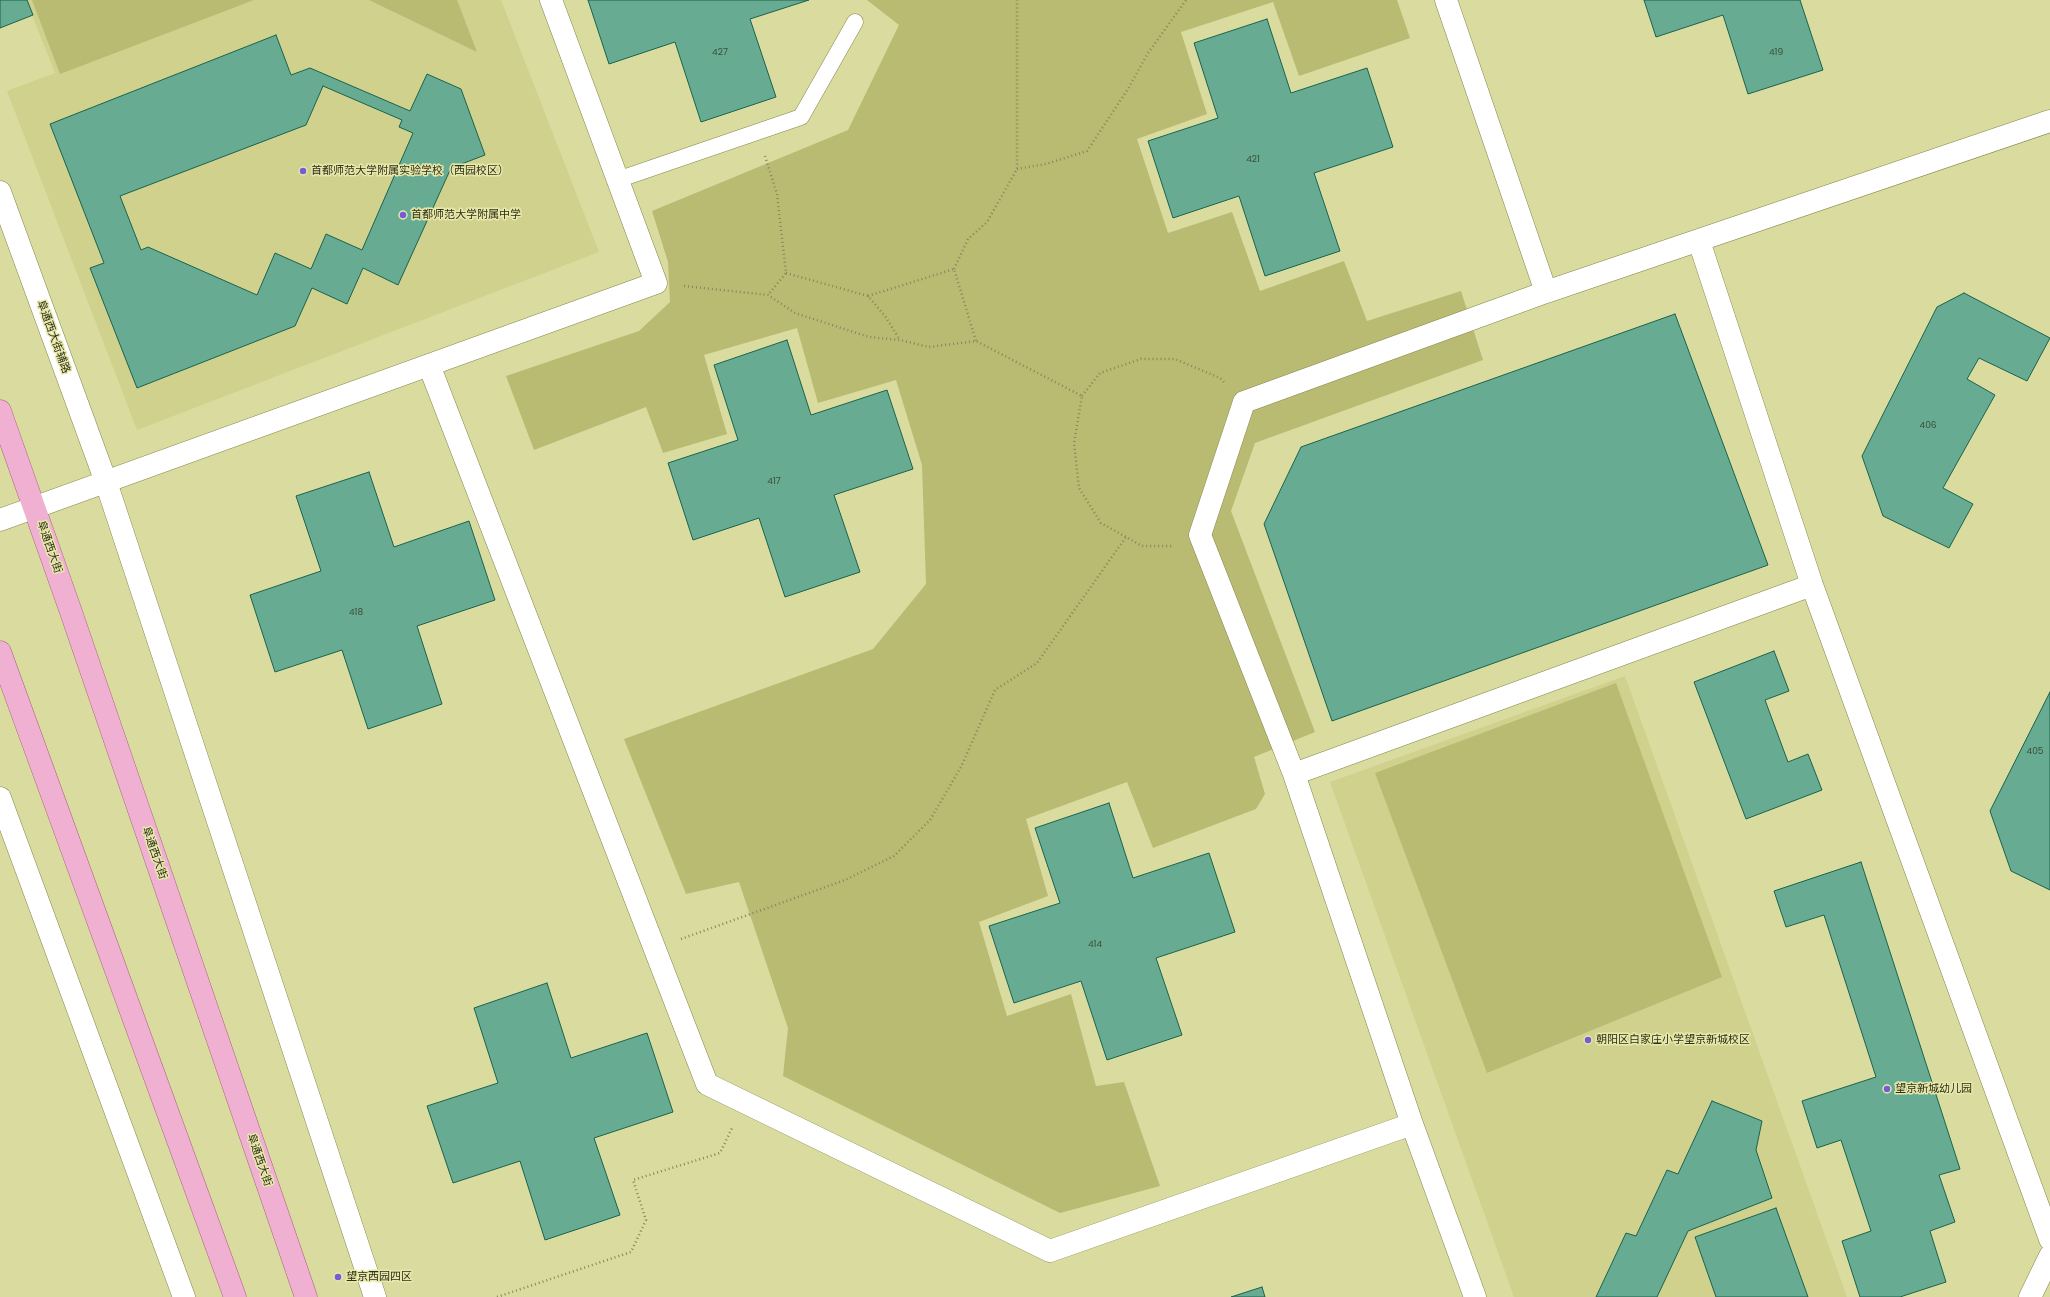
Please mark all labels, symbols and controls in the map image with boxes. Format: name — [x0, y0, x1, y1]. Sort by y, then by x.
house number: 427 — [712, 48, 728, 58]
house number: 419 — [1769, 48, 1783, 58]
house number: 421 — [1246, 155, 1260, 165]
place label: 首都师范大学附属实验学校（西园校区） — [311, 164, 509, 178]
marker: 首都师范大学附属实验学校（西园校区） — [298, 166, 308, 176]
place label: 首都师范大学附属中学 — [411, 208, 521, 222]
marker: 首都师范大学附属中学 — [398, 210, 408, 220]
street label: 阜通西大街辅路 — [34, 299, 72, 375]
house number: 406 — [1919, 421, 1937, 431]
house number: 417 — [767, 477, 781, 487]
street label: 阜通西大街 — [34, 519, 64, 575]
house number: 418 — [349, 608, 363, 618]
house number: 405 — [2027, 747, 2043, 757]
street label: 阜通西大街 — [139, 825, 169, 881]
house number: 414 — [1088, 940, 1102, 950]
place label: 朝阳区白家庄小学望京新城校区 — [1596, 1033, 1750, 1047]
marker: 朝阳区白家庄小学望京新城校区 — [1583, 1035, 1593, 1045]
place label: 望京新城幼儿园 — [1895, 1082, 1972, 1096]
marker: 望京新城幼儿园 — [1882, 1084, 1892, 1094]
street label: 阜通西大街 — [244, 1132, 274, 1188]
place label: 望京西园四区 — [346, 1270, 412, 1284]
marker: 望京西园四区 — [333, 1272, 343, 1282]

